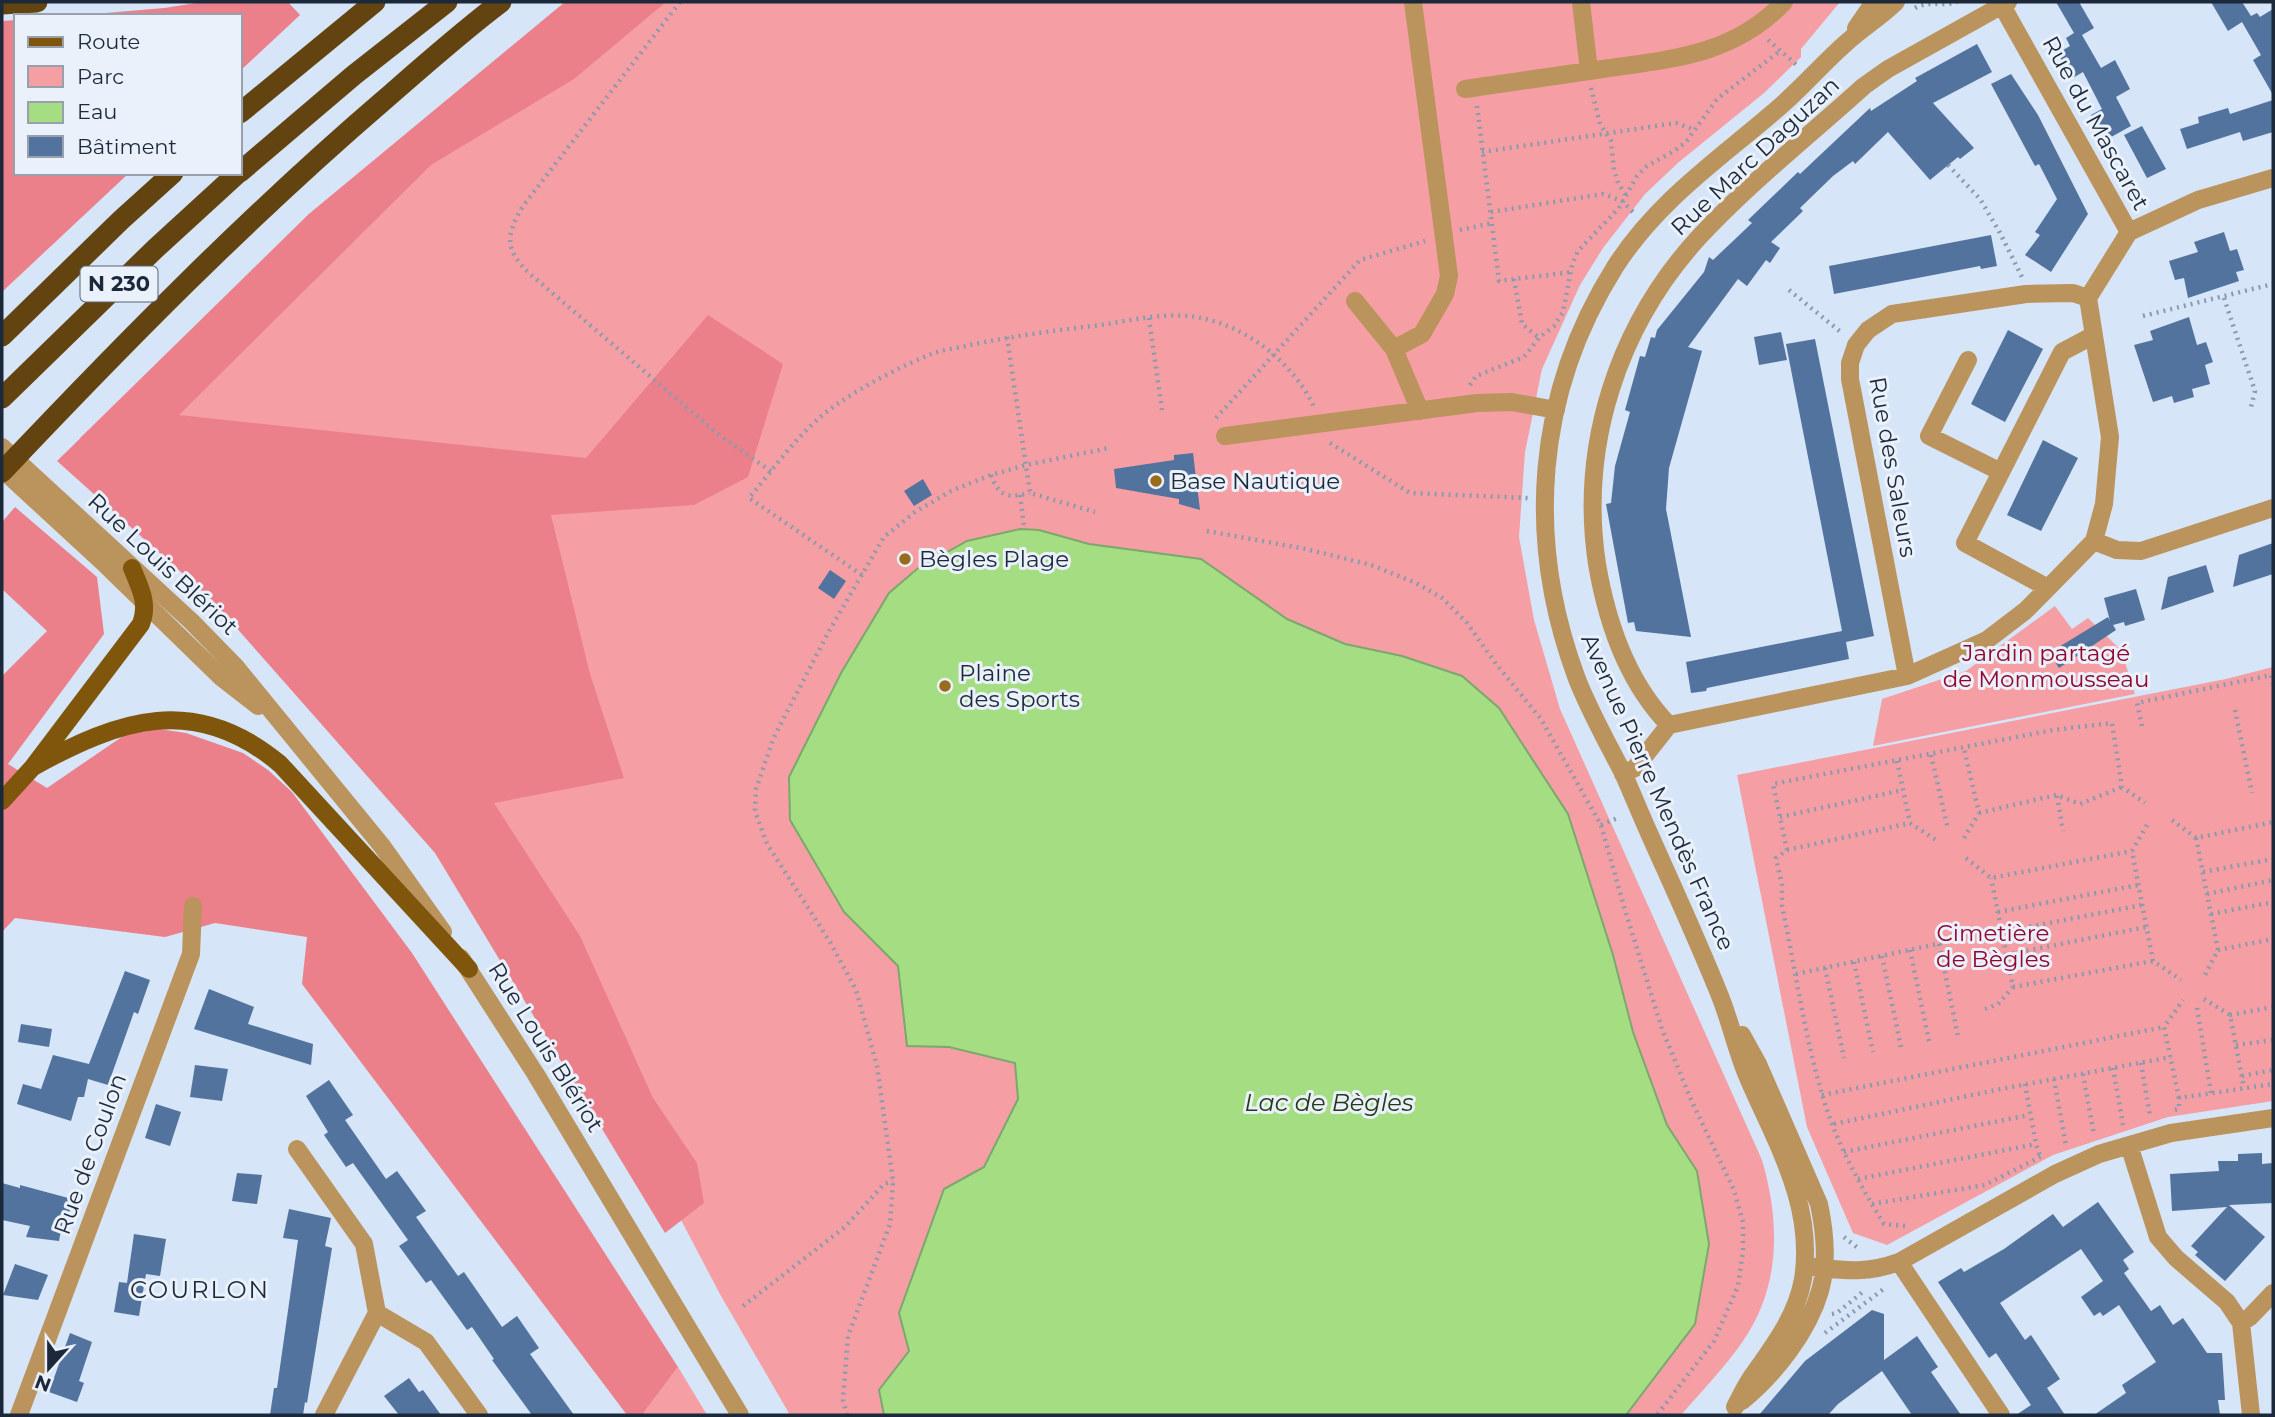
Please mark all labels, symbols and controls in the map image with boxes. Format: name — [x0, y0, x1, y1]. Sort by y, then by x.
legend — [14, 14, 242, 175]
text: Route — [77, 29, 140, 54]
street label: Rue du Mascaret — [2037, 31, 2155, 215]
text: Parc — [77, 64, 124, 89]
street label: Rue Marc Daguzan — [1665, 71, 1845, 241]
text: Eau — [77, 99, 117, 124]
text: Bâtiment — [77, 134, 177, 159]
road number: N 230 — [80, 266, 158, 302]
street label: Rue des Saleurs — [1863, 375, 1923, 559]
place label: Base Nautique — [1170, 467, 1340, 495]
marker: Base Nautique — [1148, 473, 1164, 489]
street label: Rue Louis Blériot — [82, 487, 244, 641]
place label: Bègles Plage — [919, 545, 1069, 573]
marker: Bègles Plage — [897, 551, 913, 567]
street label: Avenue Pierre Mendès France — [1575, 629, 1741, 955]
park label: Jardin partagé de Monmousseau — [1943, 639, 2149, 693]
place label: Plaine des Sports — [959, 659, 1080, 713]
marker: Plaine des Sports — [937, 678, 953, 694]
park label: Cimetière de Bègles — [1936, 919, 2050, 973]
street label: Rue Louis Blériot — [482, 957, 610, 1137]
street label: Rue de Coulon — [48, 1070, 132, 1238]
water label: Lac de Bègles — [1245, 1088, 1414, 1117]
district label: COURLON — [130, 1275, 270, 1304]
north arrow — [14, 1333, 84, 1403]
text: N — [32, 1370, 54, 1397]

